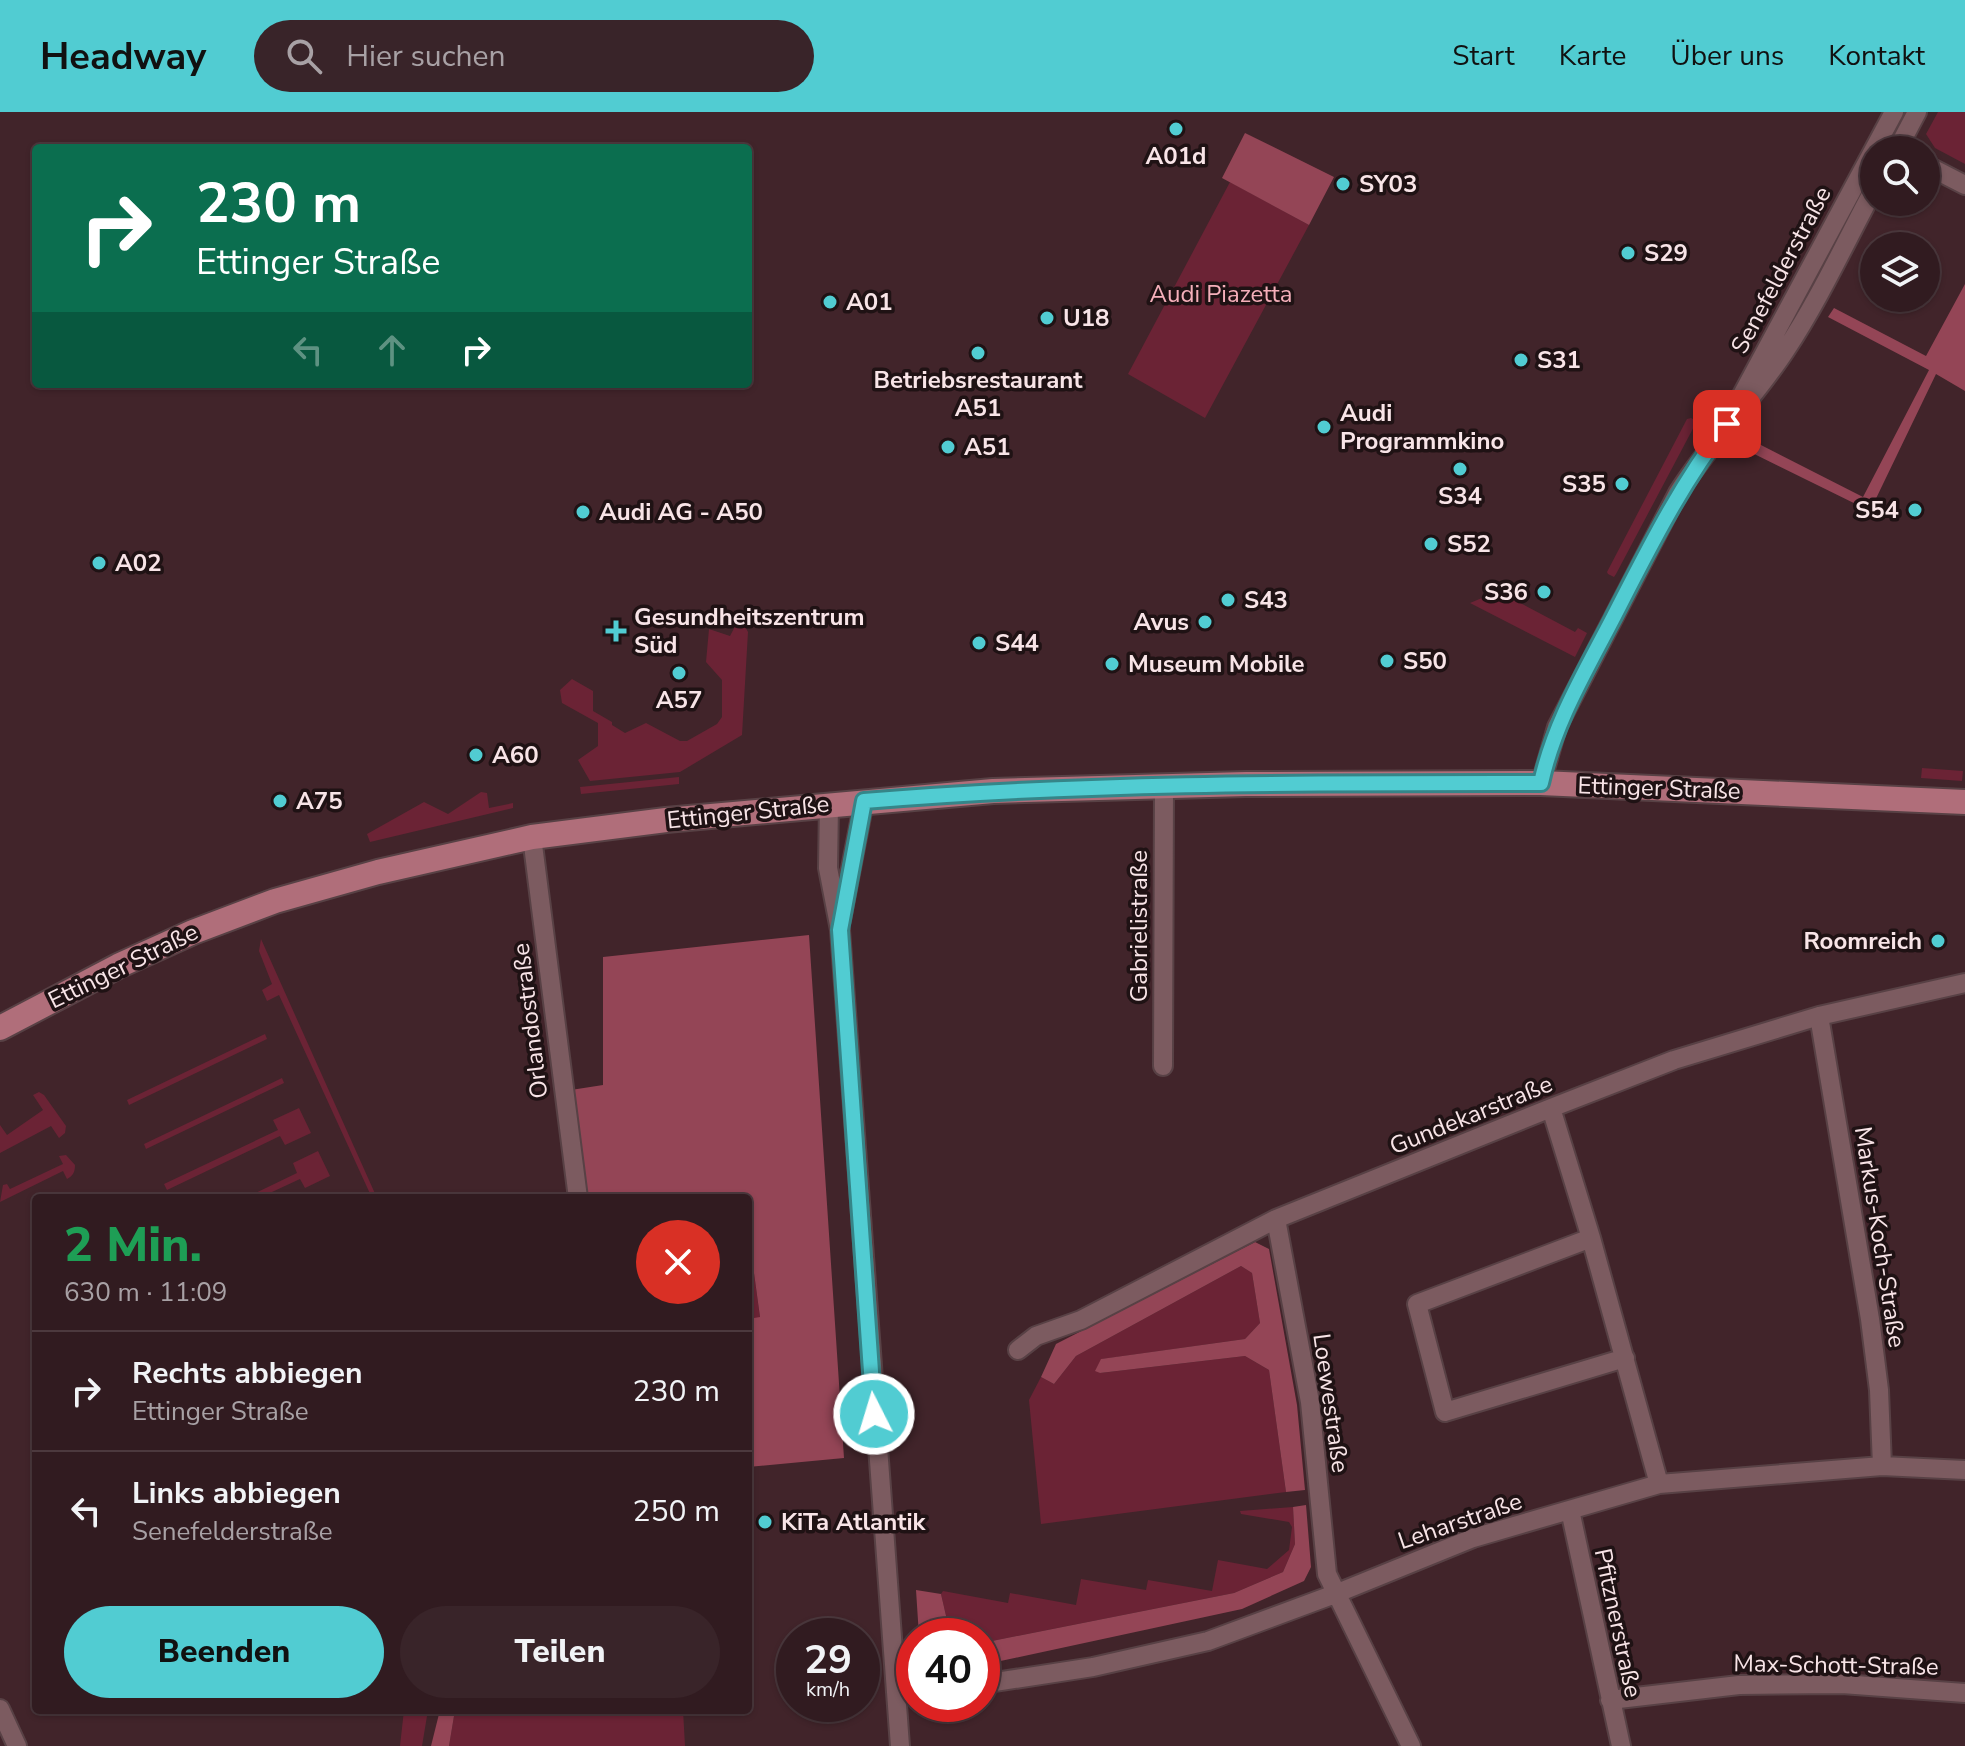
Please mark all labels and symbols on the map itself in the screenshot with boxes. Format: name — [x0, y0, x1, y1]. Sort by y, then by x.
marker: A01d — [1167, 120, 1185, 138]
place label: A01d — [1145, 140, 1207, 172]
place label: SY03 — [1359, 168, 1417, 200]
marker: SY03 — [1334, 175, 1352, 193]
street label: Senefelderstraße — [1723, 181, 1839, 359]
place label: S29 — [1644, 237, 1688, 269]
marker: S29 — [1619, 244, 1637, 262]
park label: Audi Piazetta — [1149, 278, 1293, 310]
place label: A01 — [846, 286, 893, 318]
marker: A01 — [821, 293, 839, 311]
place label: U18 — [1063, 302, 1110, 334]
marker: U18 — [1038, 309, 1056, 327]
marker: Betriebsrestaurant A51 — [969, 344, 987, 362]
place label: S31 — [1537, 344, 1581, 376]
marker: S31 — [1512, 351, 1530, 369]
place label: Betriebsrestaurant A51 — [873, 364, 1083, 424]
pin — [1693, 390, 1761, 458]
place label: Audi Programmkino — [1340, 397, 1504, 457]
marker: Audi Programmkino — [1315, 418, 1333, 436]
place label: A51 — [964, 431, 1011, 463]
marker: A51 — [939, 438, 957, 456]
marker: S34 — [1451, 460, 1469, 478]
place label: S35 — [1562, 468, 1606, 500]
marker: S35 — [1613, 475, 1631, 493]
place label: S34 — [1438, 480, 1482, 512]
place label: S54 — [1855, 494, 1899, 526]
place label: Audi AG - A50 — [599, 496, 763, 528]
marker: S54 — [1906, 501, 1924, 519]
marker: Audi AG - A50 — [574, 503, 592, 521]
place label: S52 — [1447, 528, 1491, 560]
marker: S52 — [1422, 535, 1440, 553]
place label: A02 — [115, 547, 162, 579]
marker: A02 — [90, 554, 108, 572]
place label: S36 — [1484, 576, 1528, 608]
marker: S36 — [1535, 583, 1553, 601]
place label: S43 — [1244, 584, 1288, 616]
marker: S43 — [1219, 591, 1237, 609]
place label: Gesundheitszentrum Süd — [634, 601, 864, 661]
place label: Avus — [1134, 606, 1189, 638]
marker: Avus — [1196, 613, 1214, 631]
marker: Gesundheitszentrum Süd — [605, 620, 627, 642]
place label: S44 — [995, 627, 1039, 659]
marker: S44 — [970, 634, 988, 652]
place label: S50 — [1403, 645, 1447, 677]
place label: Museum Mobile — [1128, 648, 1305, 680]
marker: S50 — [1378, 652, 1396, 670]
marker: Museum Mobile — [1103, 655, 1121, 673]
marker: A57 — [670, 664, 688, 682]
place label: A57 — [656, 684, 702, 716]
place label: A60 — [492, 739, 539, 771]
marker: A60 — [467, 746, 485, 764]
street label: Ettinger Straße — [1577, 769, 1741, 807]
place label: A75 — [296, 785, 343, 817]
street label: Ettinger Straße — [665, 788, 831, 836]
marker: A75 — [271, 792, 289, 810]
street label: Gabrielistraße — [1123, 850, 1155, 1002]
street label: Ettinger Straße — [43, 916, 203, 1016]
place label: Roomreich — [1803, 925, 1922, 957]
marker: Roomreich — [1929, 932, 1947, 950]
street label: Orlandostraße — [505, 941, 555, 1101]
street label: Gundekarstraße — [1385, 1068, 1557, 1162]
street label: Markus-Koch-Straße — [1847, 1124, 1913, 1350]
street label: Loewestraße — [1305, 1331, 1357, 1475]
position arrow — [832, 1372, 916, 1456]
street label: Leharstraße — [1394, 1485, 1526, 1557]
place label: KiTa Atlantik — [781, 1506, 927, 1538]
marker: KiTa Atlantik — [756, 1513, 774, 1531]
street label: Pfitznerstraße — [1587, 1546, 1649, 1700]
speed limit sign: 40 — [896, 1618, 1000, 1722]
street label: Max-Schott-Straße — [1733, 1647, 1939, 1683]

